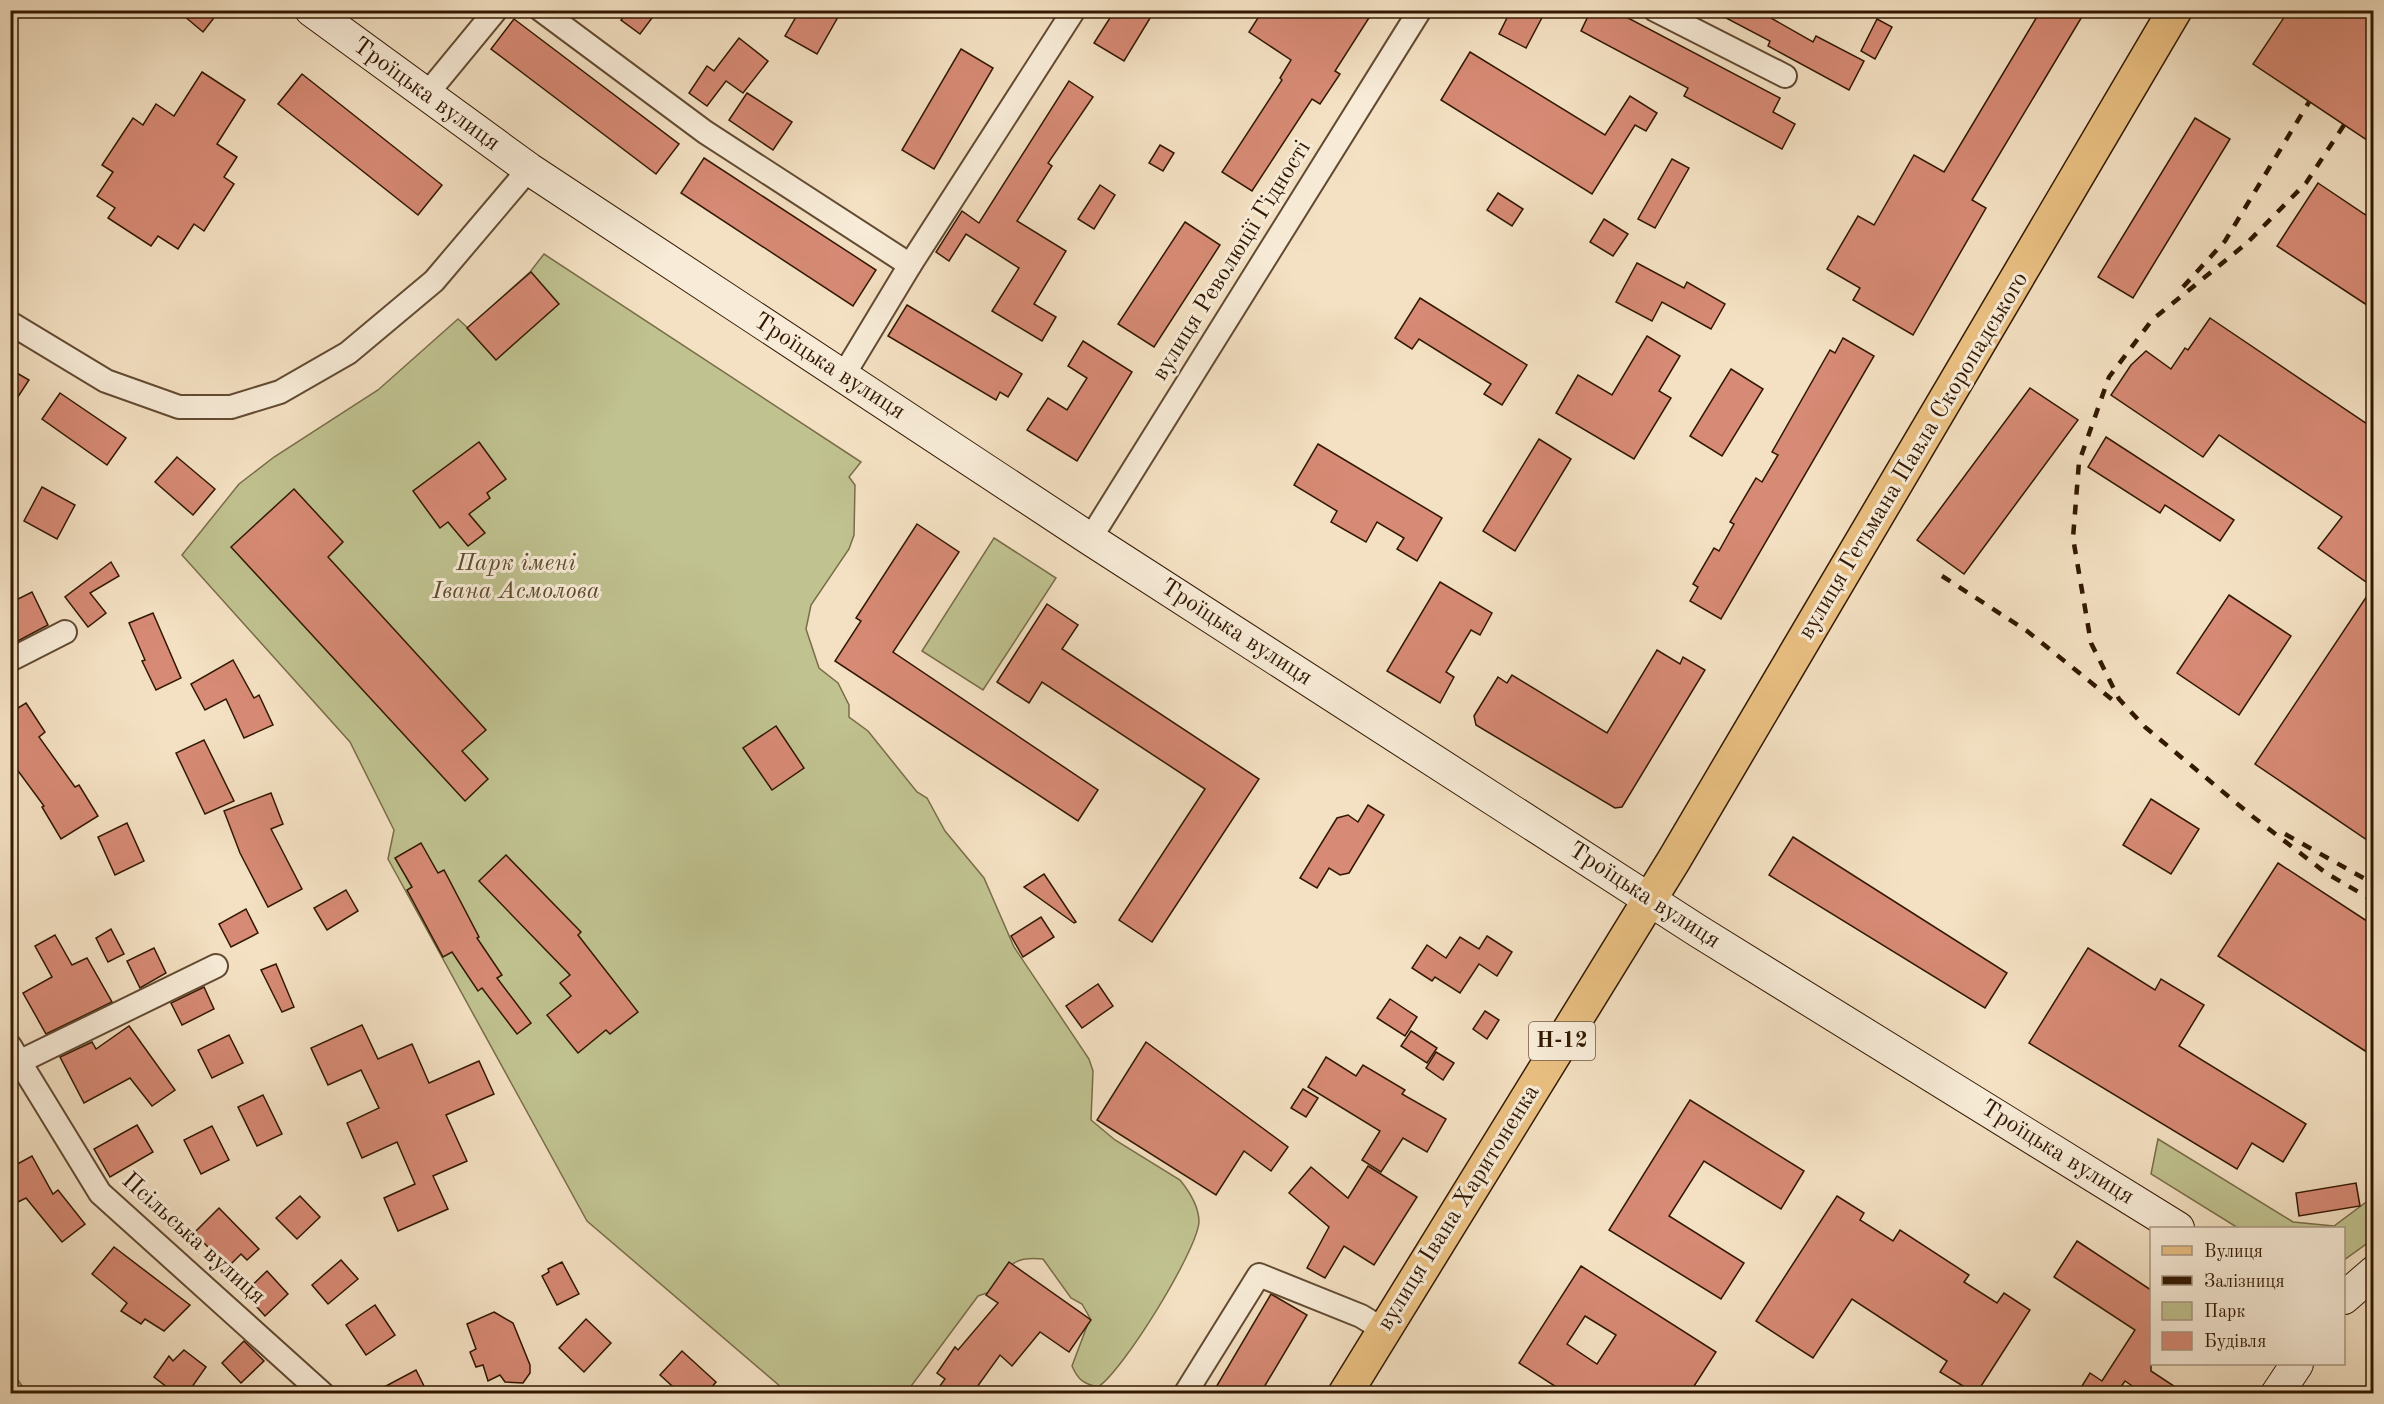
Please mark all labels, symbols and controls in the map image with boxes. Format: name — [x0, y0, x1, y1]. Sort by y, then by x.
street label: Троїцька вулиця — [348, 34, 504, 156]
street label: вулиця Революції Гідності — [1148, 137, 1316, 385]
street label: вулиця Гетьмана Павла Скоропадського — [1795, 268, 2033, 644]
street label: Троїцька вулиця — [749, 309, 909, 425]
park label: Парк імені Івана Асмолова — [431, 552, 600, 604]
street label: Троїцька вулиця — [1156, 575, 1316, 691]
street label: Троїцька вулиця — [1564, 838, 1724, 954]
road number: Н-12 — [1529, 1022, 1595, 1060]
street label: вулиця Івана Харитоненка — [1373, 1081, 1545, 1335]
street label: Троїцька вулиця — [1976, 1096, 2138, 1210]
street label: Псільська вулиця — [117, 1169, 269, 1309]
legend — [2150, 1227, 2345, 1365]
text: Вулиця — [2204, 1243, 2263, 1261]
text: Залізниця — [2204, 1273, 2285, 1291]
text: Парк — [2204, 1303, 2245, 1321]
text: Будівля — [2204, 1333, 2266, 1351]

